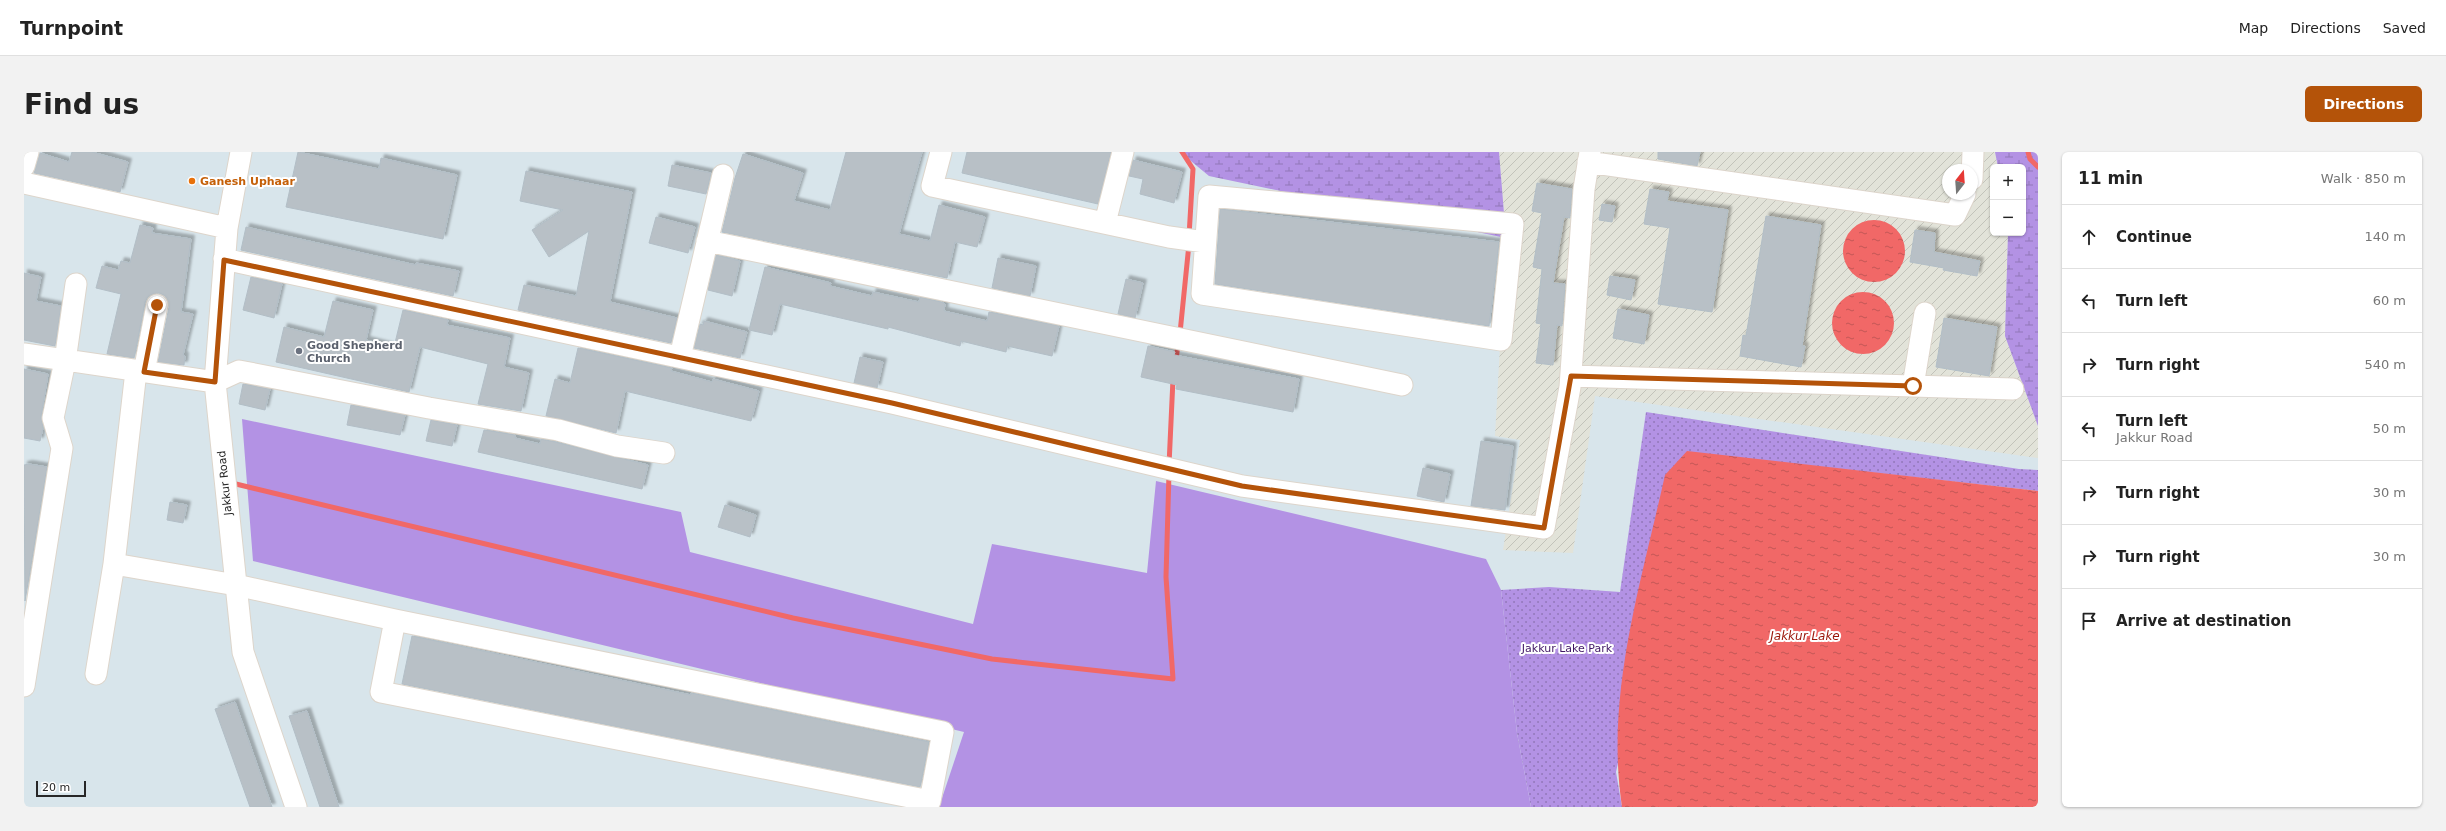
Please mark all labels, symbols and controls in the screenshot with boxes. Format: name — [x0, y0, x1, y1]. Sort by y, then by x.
text: Turnpoint — [20, 17, 123, 39]
text: Map — [2239, 20, 2268, 36]
text: Directions — [2290, 20, 2361, 36]
text: Saved — [2383, 20, 2426, 36]
button: Directions — [2305, 86, 2422, 122]
text: Find us — [24, 88, 139, 121]
north arrow — [1942, 164, 1978, 200]
map controls — [1990, 164, 2026, 236]
button: + — [1990, 164, 2026, 200]
text: 11 min — [2078, 168, 2143, 188]
text: Walk · 850 m — [2321, 171, 2406, 186]
place label: Ganesh Uphaar — [200, 175, 295, 188]
marker: Ganesh Uphaar — [187, 176, 197, 186]
button: − — [1990, 200, 2026, 236]
icon: ahead — [2078, 226, 2100, 248]
text: Continue — [2116, 228, 2192, 246]
text: 140 m — [2364, 229, 2406, 244]
icon: left — [2078, 290, 2100, 312]
text: Turn left — [2116, 292, 2188, 310]
text: 60 m — [2373, 293, 2406, 308]
route end — [148, 296, 166, 314]
place label: Good Shepherd Church — [307, 339, 403, 365]
marker: Good Shepherd Church — [294, 346, 304, 356]
icon: right — [2078, 354, 2100, 376]
text: Turn right — [2116, 356, 2200, 374]
text: 540 m — [2364, 357, 2406, 372]
route start — [1904, 377, 1922, 395]
text: Turn left — [2116, 412, 2188, 430]
icon: left — [2078, 418, 2100, 440]
text: 50 m — [2373, 421, 2406, 436]
text: Jakkur Road — [2116, 430, 2193, 445]
street label: Jakkur Road — [215, 450, 235, 517]
icon: right — [2078, 482, 2100, 504]
text: Turn right — [2116, 484, 2200, 502]
text: 30 m — [2373, 485, 2406, 500]
icon: right — [2078, 546, 2100, 568]
text: Turn right — [2116, 548, 2200, 566]
text: 30 m — [2373, 549, 2406, 564]
icon: arrive — [2078, 610, 2100, 632]
text: Arrive at destination — [2116, 612, 2291, 630]
water label: Jakkur Lake — [1768, 629, 1840, 643]
park label: Jakkur Lake Park — [1521, 642, 1613, 655]
scale bar — [36, 779, 86, 798]
text: 20 m — [42, 781, 70, 794]

